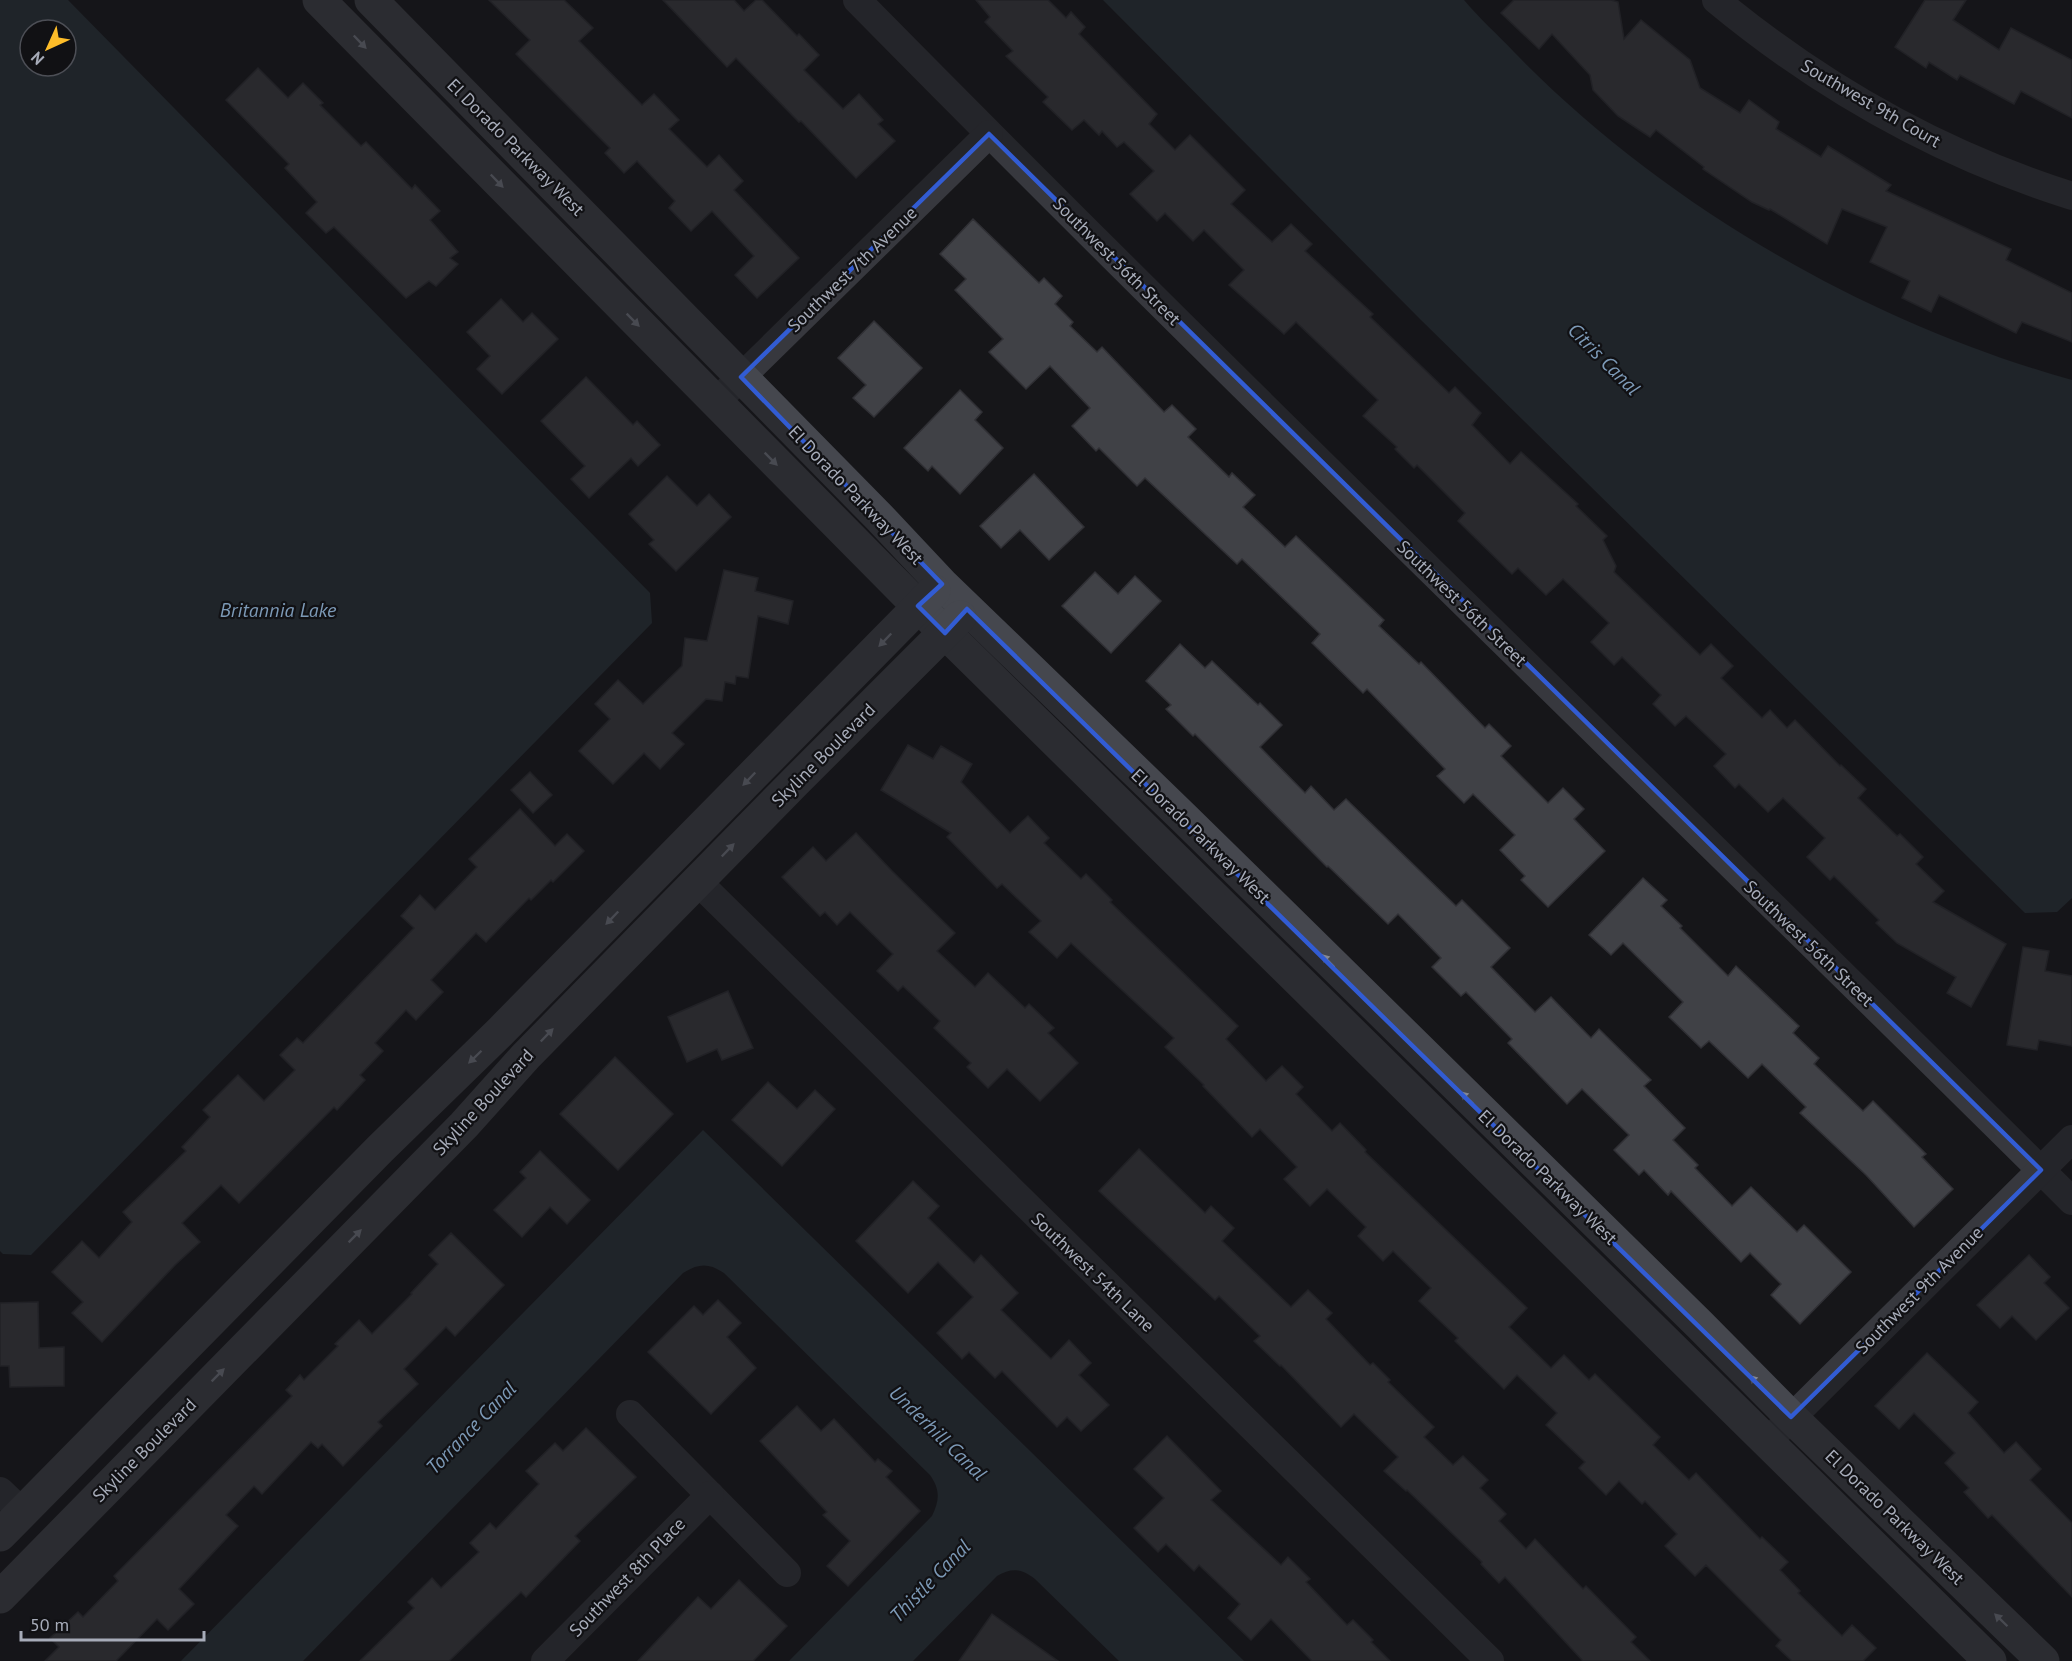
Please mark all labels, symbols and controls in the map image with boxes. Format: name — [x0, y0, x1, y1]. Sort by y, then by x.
north arrow — [18, 18, 78, 78]
one-way arrow — [353, 34, 367, 48]
text: N — [27, 48, 48, 69]
street label: Southwest 9th Court — [1797, 54, 1945, 152]
street label: El Dorado Parkway West — [443, 74, 589, 220]
one-way arrow — [489, 174, 503, 188]
street label: Southwest 56th Street — [1048, 192, 1186, 330]
street label: Southwest 7th Avenue — [782, 201, 922, 337]
one-way arrow — [626, 313, 640, 327]
water label: Citris Canal — [1562, 317, 1646, 401]
street label: El Dorado Parkway West — [784, 421, 928, 569]
one-way arrow — [763, 451, 777, 465]
street label: Southwest 56th Street — [1392, 535, 1532, 671]
water label: Britannia Lake — [220, 597, 337, 623]
one-way arrow — [879, 632, 893, 646]
street label: Skyline Boulevard — [766, 698, 880, 812]
street label: El Dorado Parkway West — [1127, 764, 1275, 908]
one-way arrow — [742, 771, 756, 785]
one-way arrow — [720, 844, 734, 858]
street label: Southwest 56th Street — [1739, 875, 1879, 1011]
one-way arrow — [605, 911, 619, 926]
one-way arrow — [1322, 954, 1336, 968]
one-way arrow — [540, 1028, 554, 1042]
street label: Skyline Boulevard — [428, 1044, 538, 1160]
one-way arrow — [468, 1049, 482, 1063]
one-way arrow — [1460, 1091, 1474, 1105]
street label: El Dorado Parkway West — [1474, 1105, 1622, 1249]
street label: Southwest 54th Lane — [1026, 1207, 1160, 1337]
street label: Southwest 9th Avenue — [1850, 1221, 1988, 1359]
one-way arrow — [347, 1230, 361, 1244]
one-way arrow — [210, 1369, 224, 1383]
one-way arrow — [1749, 1374, 1763, 1389]
water label: Torrance Canal — [420, 1376, 522, 1480]
water label: Underhill Canal — [884, 1380, 993, 1487]
street label: Skyline Boulevard — [87, 1393, 201, 1507]
street label: El Dorado Parkway West — [1821, 1445, 1969, 1589]
street label: Southwest 8th Place — [564, 1512, 690, 1642]
water label: Thistle Canal — [884, 1533, 977, 1628]
scale bar — [21, 1604, 204, 1642]
text: 50 m — [30, 1613, 69, 1636]
one-way arrow — [1993, 1613, 2008, 1627]

